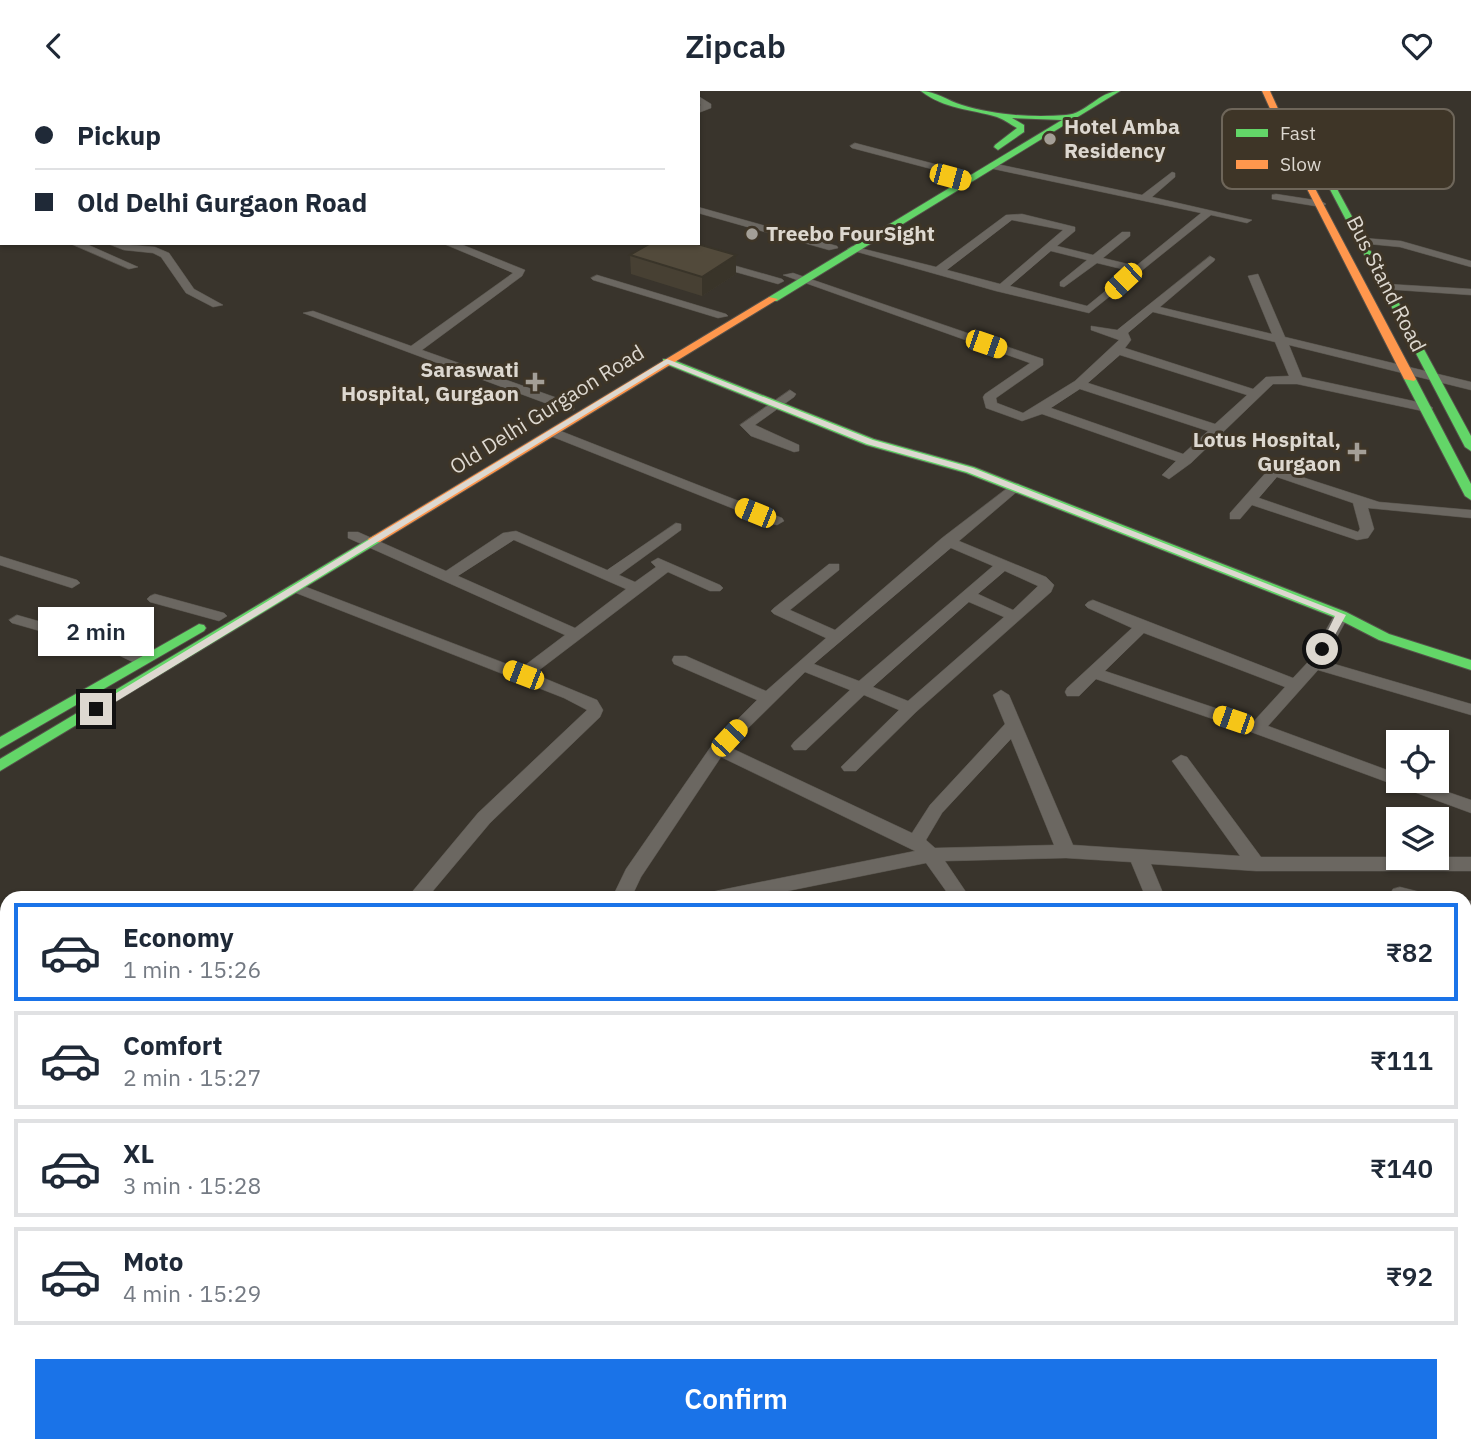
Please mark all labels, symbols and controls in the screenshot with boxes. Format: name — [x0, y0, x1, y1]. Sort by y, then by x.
text: Zipcab — [685, 25, 786, 67]
icon: back — [35, 27, 73, 65]
icon: heart — [1398, 27, 1436, 65]
legend — [1222, 109, 1454, 189]
place label: Hotel Amba Residency — [1064, 112, 1180, 164]
text: Pickup — [77, 118, 161, 152]
text: Fast — [1280, 121, 1316, 145]
marker: Hotel Amba Residency — [1042, 131, 1058, 147]
text: Slow — [1280, 152, 1321, 176]
car — [927, 161, 974, 193]
text: Old Delhi Gurgaon Road — [77, 185, 367, 219]
street label: Bus Stand Road — [1341, 211, 1433, 356]
place label: Treebo FourSight — [766, 219, 935, 247]
marker: Treebo FourSight — [744, 226, 760, 242]
car — [1101, 259, 1146, 303]
car — [963, 327, 1010, 361]
street label: Old Delhi Gurgaon Road — [444, 338, 649, 480]
place label: Saraswati Hospital, Gurgaon — [341, 355, 519, 407]
marker: Saraswati Hospital, Gurgaon — [525, 372, 545, 392]
place label: Lotus Hospital, Gurgaon — [1193, 425, 1341, 477]
marker: Lotus Hospital, Gurgaon — [1347, 442, 1367, 462]
car — [732, 495, 779, 531]
callout: 2 min — [38, 607, 154, 657]
text: 2 min — [66, 616, 126, 646]
route start — [1306, 633, 1338, 665]
car — [500, 658, 547, 692]
route end — [80, 693, 112, 725]
car — [1210, 703, 1257, 737]
car — [707, 715, 752, 761]
map controls — [1386, 730, 1449, 870]
button: locate — [1386, 730, 1449, 793]
button: layers — [1386, 807, 1449, 870]
text: Economy — [123, 920, 234, 954]
icon: car — [39, 921, 102, 984]
text: ₹82 — [1386, 935, 1433, 969]
text: 1 min · 15:26 — [123, 954, 261, 984]
text: Comfort — [123, 1028, 222, 1062]
icon: car — [39, 1029, 102, 1092]
text: ₹111 — [1370, 1043, 1433, 1077]
text: 2 min · 15:27 — [123, 1062, 261, 1092]
text: XL — [123, 1136, 154, 1170]
icon: car — [39, 1137, 102, 1200]
text: ₹140 — [1370, 1151, 1433, 1185]
text: 3 min · 15:28 — [123, 1170, 261, 1200]
text: Moto — [123, 1244, 183, 1278]
icon: car — [39, 1245, 102, 1308]
text: ₹92 — [1386, 1259, 1433, 1293]
text: 4 min · 15:29 — [123, 1278, 261, 1308]
button: Confirm — [35, 1359, 1437, 1439]

